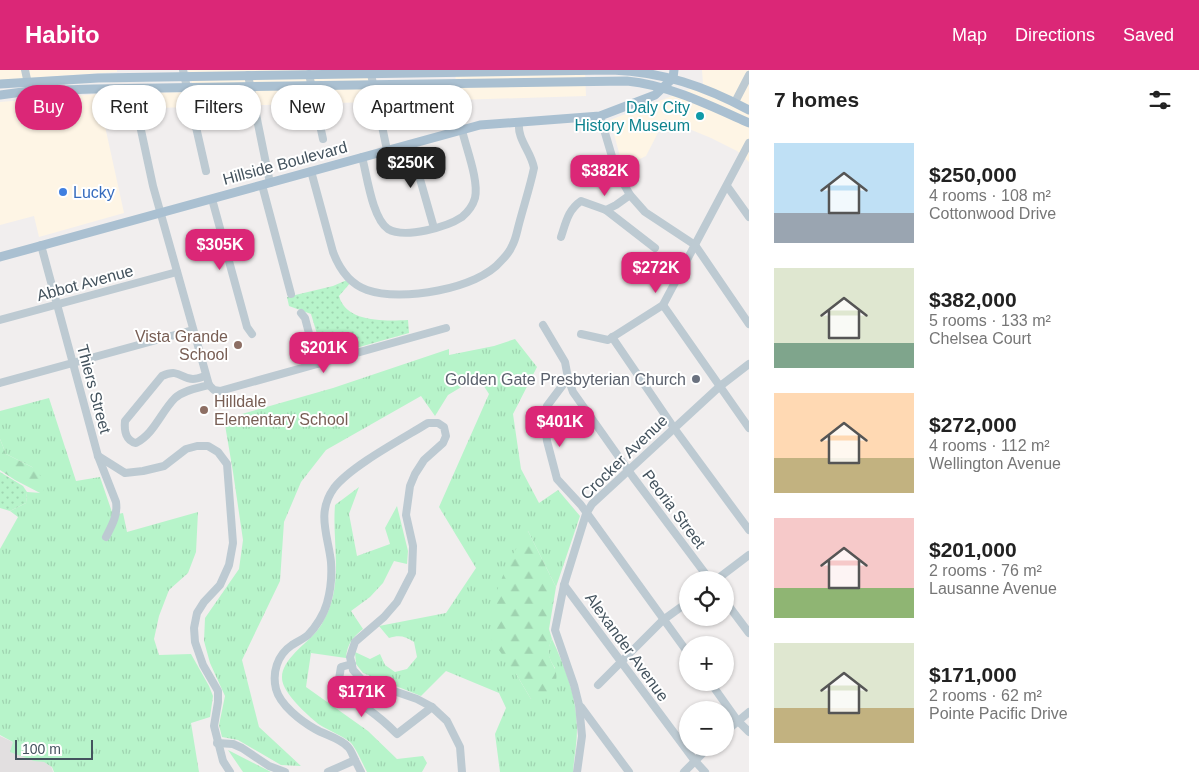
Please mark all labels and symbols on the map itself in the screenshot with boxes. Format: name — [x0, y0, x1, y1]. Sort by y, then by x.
place label: Daly City History Museum — [574, 99, 690, 134]
marker: Daly City History Museum — [694, 110, 706, 122]
street label: Hillside Boulevard — [221, 138, 349, 188]
pin: $250K — [376, 146, 446, 189]
pin: $382K — [570, 154, 640, 197]
place label: Lucky — [73, 184, 115, 201]
marker: Lucky — [57, 186, 69, 198]
pin: $305K — [185, 228, 255, 271]
pin: $272K — [621, 252, 691, 294]
street label: Abbot Avenue — [35, 262, 135, 304]
place label: Vista Grande School — [135, 328, 228, 363]
pin: $201K — [289, 332, 359, 374]
marker: Vista Grande School — [232, 339, 244, 351]
street label: Thiers Street — [74, 343, 114, 436]
place label: Golden Gate Presbyterian Church — [445, 371, 686, 388]
marker: Golden Gate Presbyterian Church — [690, 373, 702, 385]
place label: Hilldale Elementary School — [214, 393, 348, 428]
marker: Hilldale Elementary School — [198, 404, 210, 416]
pin: $401K — [525, 406, 595, 448]
street label: Crocker Avenue — [577, 411, 671, 503]
street label: Peoria Street — [639, 467, 709, 552]
street label: Alexander Avenue — [582, 590, 672, 704]
pin: $171K — [327, 676, 397, 718]
scale bar — [15, 737, 92, 760]

